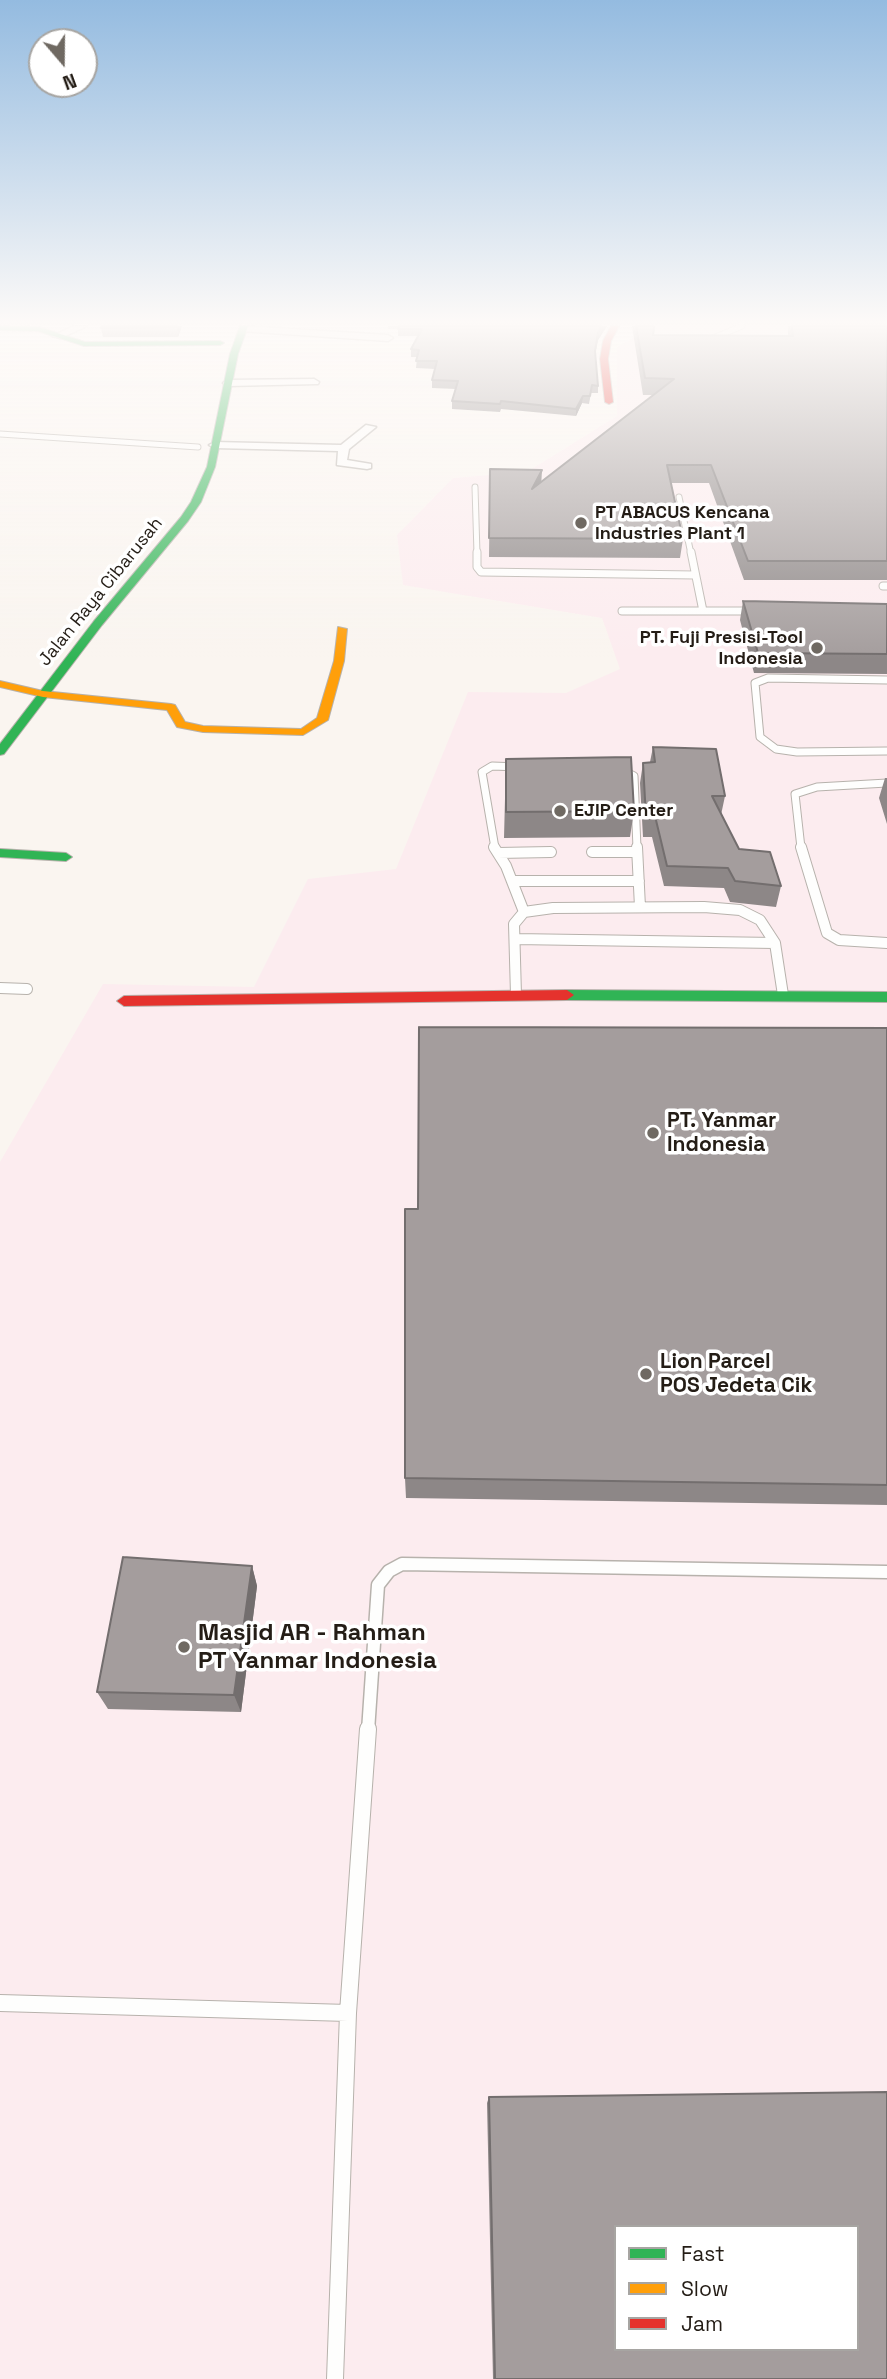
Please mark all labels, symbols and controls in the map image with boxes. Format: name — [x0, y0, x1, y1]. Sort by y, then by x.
north arrow — [28, 28, 98, 98]
text: N — [59, 67, 80, 95]
place label: PT ABACUS Kencana Industries Plant 1 — [595, 502, 770, 544]
street label: Jalan Raya Cibarusah — [34, 513, 168, 671]
marker: PT ABACUS Kencana Industries Plant 1 — [573, 515, 589, 531]
place label: PT. Fuji Presisi-Tool Indonesia — [640, 627, 803, 670]
marker: PT. Fuji Presisi-Tool Indonesia — [809, 640, 825, 656]
place label: EJIP Center — [574, 800, 673, 822]
marker: EJIP Center — [552, 803, 568, 819]
place label: PT. Yanmar Indonesia — [667, 1108, 776, 1158]
marker: PT. Yanmar Indonesia — [645, 1125, 661, 1141]
place label: Lion Parcel POS Jedeta Cik — [660, 1349, 812, 1399]
marker: Lion Parcel POS Jedeta Cik — [638, 1366, 654, 1382]
place label: Masjid AR - Rahman PT Yanmar Indonesia — [198, 1619, 437, 1675]
marker: Masjid AR - Rahman PT Yanmar Indonesia — [176, 1639, 192, 1655]
legend — [614, 2225, 859, 2351]
text: Fast — [681, 2240, 725, 2267]
text: Slow — [681, 2275, 729, 2302]
text: Jam — [681, 2310, 723, 2337]

